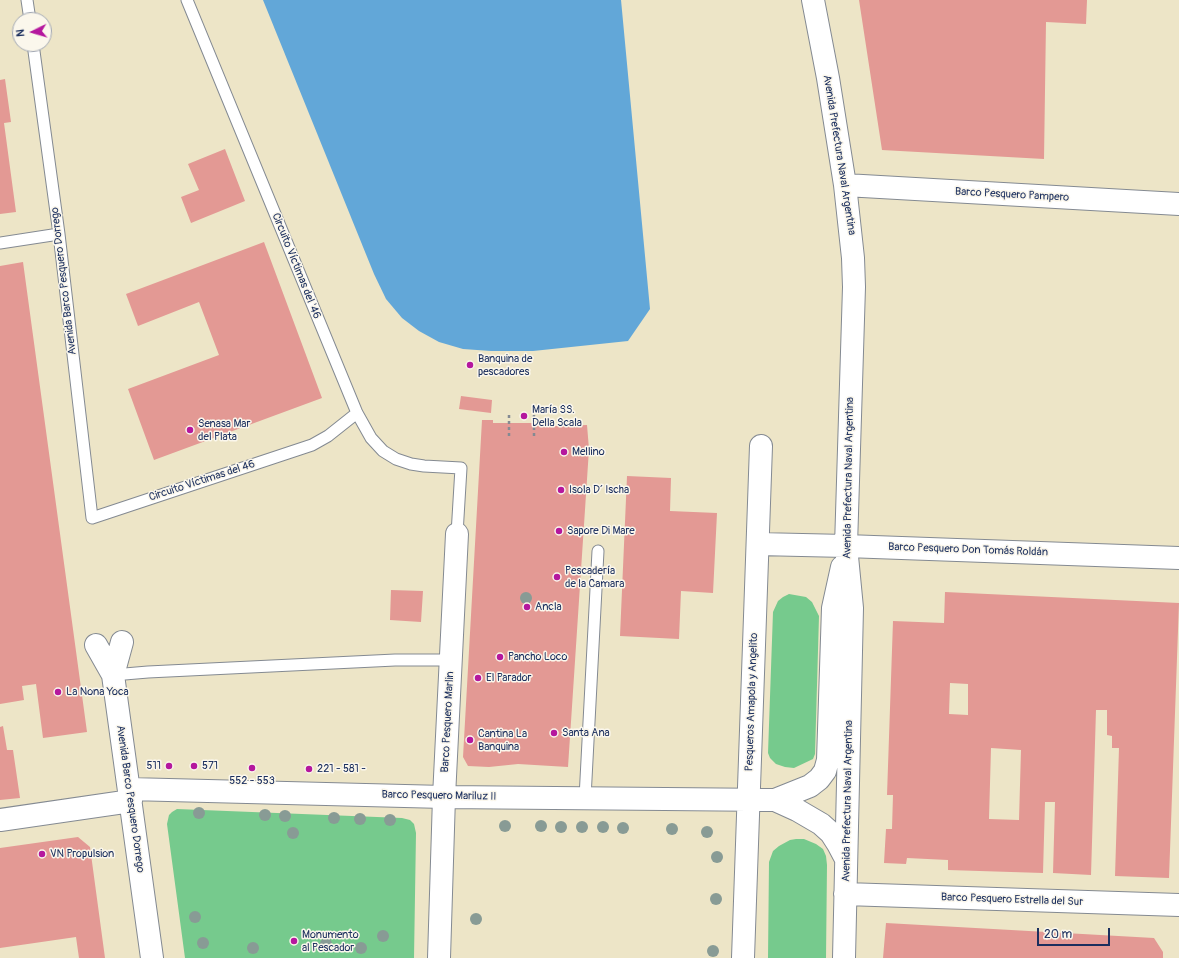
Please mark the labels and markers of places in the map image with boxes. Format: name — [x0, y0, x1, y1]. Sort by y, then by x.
place label: Banquina de pescadores — [478, 352, 532, 378]
marker: Banquina de pescadores — [465, 360, 475, 370]
place label: María SS. Della Scala — [532, 403, 582, 429]
marker: María SS. Della Scala — [519, 411, 529, 421]
place label: Senasa Mar del Plata — [198, 417, 250, 443]
marker: Senasa Mar del Plata — [185, 425, 195, 435]
place label: Mellino — [572, 445, 605, 459]
marker: Mellino — [559, 447, 569, 457]
place label: Isola D´ Ischa — [569, 483, 629, 497]
marker: Isola D´ Ischa — [556, 485, 566, 495]
place label: Sapore Di Mare — [567, 524, 635, 538]
marker: Sapore Di Mare — [554, 526, 564, 536]
place label: Pescadería de la Camara — [565, 564, 624, 590]
marker: Pescadería de la Camara — [552, 572, 562, 582]
place label: Ancla — [535, 600, 562, 614]
marker: Ancla — [522, 602, 532, 612]
place label: Pancho Loco — [508, 650, 567, 664]
marker: Pancho Loco — [495, 652, 505, 662]
place label: El Parador — [486, 671, 532, 685]
marker: El Parador — [473, 673, 483, 683]
place label: La Nona Yoca — [66, 685, 129, 699]
marker: La Nona Yoca — [53, 687, 63, 697]
place label: Santa Ana — [562, 726, 610, 740]
place label: Cantina La Banquina — [478, 727, 527, 753]
marker: Santa Ana — [549, 728, 559, 738]
marker: Cantina La Banquina — [465, 735, 475, 745]
place label: 511 — [146, 759, 161, 773]
place label: 571 — [202, 759, 218, 773]
marker: 511 — [164, 761, 174, 771]
marker: 571 — [189, 761, 199, 771]
place label: 221 - 581 - — [317, 762, 366, 776]
marker: 552 - 553 — [247, 763, 257, 773]
marker: 221 - 581 - — [304, 764, 314, 774]
place label: 552 - 553 — [229, 774, 275, 788]
place label: VN Propulsion — [50, 847, 114, 861]
marker: VN Propulsion — [37, 849, 47, 859]
place label: Monumento al Pescador — [302, 928, 359, 954]
marker: Monumento al Pescador — [289, 936, 299, 946]

